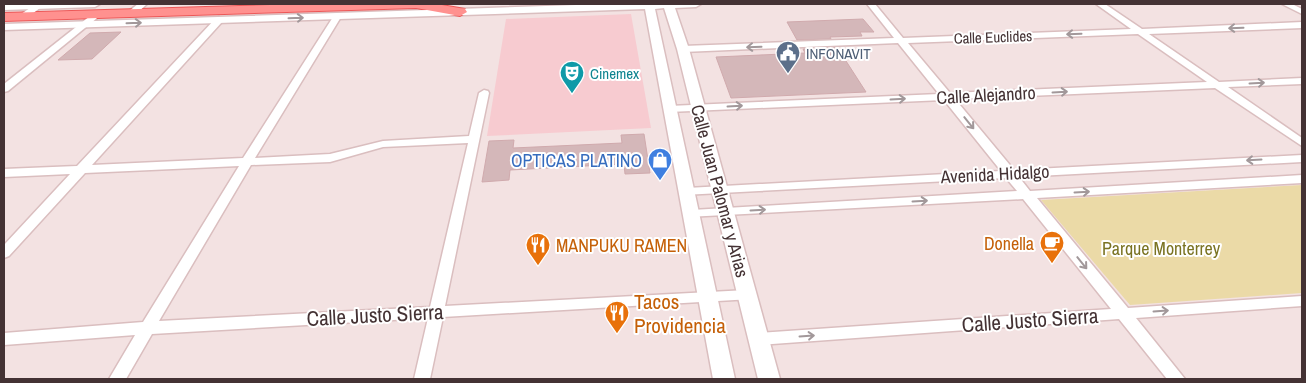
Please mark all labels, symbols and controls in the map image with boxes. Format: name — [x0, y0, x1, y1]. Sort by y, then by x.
one-way arrow — [288, 13, 304, 23]
one-way arrow — [126, 18, 142, 27]
one-way arrow — [1228, 23, 1244, 32]
street label: Calle Euclides — [953, 25, 1033, 49]
one-way arrow — [1066, 29, 1082, 39]
public building icon: INFONAVIT — [775, 40, 801, 74]
one-way arrow — [746, 42, 762, 51]
place label: INFONAVIT — [806, 43, 871, 64]
theatre icon: Cinemex — [559, 60, 585, 94]
place label: Cinemex — [590, 63, 640, 84]
one-way arrow — [1249, 78, 1265, 88]
street label: Calle Alejandro — [936, 80, 1036, 110]
one-way arrow — [1052, 87, 1068, 96]
one-way arrow — [889, 94, 905, 104]
street label: Calle Juan Palomar y Arias — [685, 102, 755, 280]
one-way arrow — [727, 102, 743, 111]
one-way arrow — [963, 116, 974, 129]
shop icon: OPTICAS PLATINO — [647, 147, 673, 181]
place label: OPTICAS PLATINO — [511, 148, 642, 173]
one-way arrow — [1246, 156, 1262, 165]
street label: Avenida Hidalgo — [939, 159, 1050, 189]
one-way arrow — [1074, 187, 1090, 196]
one-way arrow — [912, 196, 928, 205]
one-way arrow — [750, 205, 766, 214]
cafe icon: Donella — [1039, 230, 1065, 264]
place label: Donella — [984, 231, 1034, 256]
restaurant icon: MANPUKU RAMEN — [525, 232, 551, 266]
place label: MANPUKU RAMEN — [556, 233, 687, 258]
park label: Parque Monterrey — [1102, 236, 1221, 261]
one-way arrow — [1077, 256, 1088, 269]
place label: Tacos Providencia — [634, 287, 726, 340]
street label: Calle Justo Sierra — [306, 297, 445, 333]
restaurant icon: Tacos Providencia — [604, 300, 630, 334]
street label: Calle Justo Sierra — [961, 301, 1100, 339]
one-way arrow — [1153, 306, 1169, 316]
one-way arrow — [799, 331, 815, 340]

